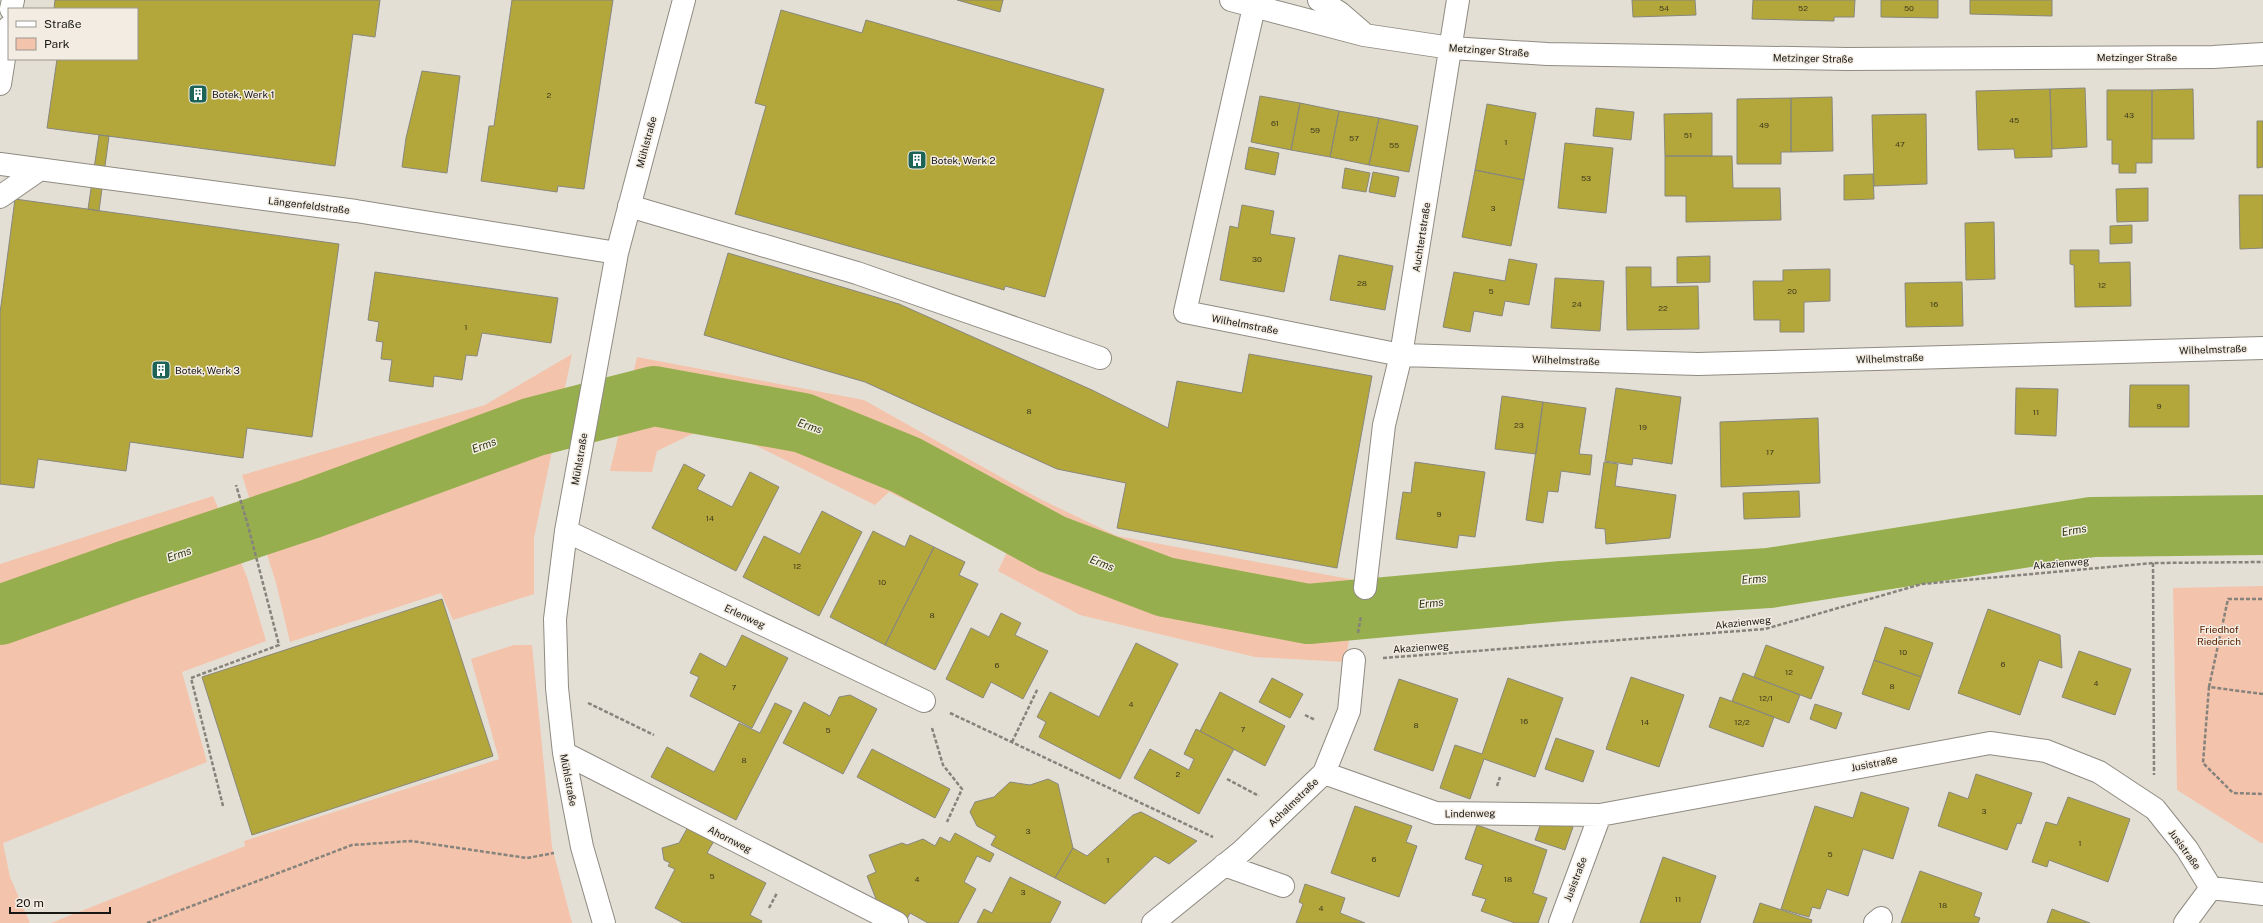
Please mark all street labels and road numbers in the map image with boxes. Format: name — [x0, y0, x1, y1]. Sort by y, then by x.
street label: Metzinger Straße — [1448, 41, 1530, 59]
street label: Metzinger Straße — [1773, 51, 1854, 65]
street label: Metzinger Straße — [2097, 51, 2178, 63]
street label: Mühlstraße — [633, 115, 659, 169]
street label: Längenfeldstraße — [267, 194, 351, 216]
street label: Auchtertstraße — [1410, 201, 1432, 273]
street label: Wilhelmstraße — [1211, 312, 1280, 336]
street label: Wilhelmstraße — [2179, 342, 2247, 356]
street label: Wilhelmstraße — [1856, 351, 1924, 365]
street label: Wilhelmstraße — [1532, 353, 1600, 367]
street label: Mühlstraße — [568, 432, 590, 486]
street label: Akazienweg — [2032, 555, 2090, 571]
street label: Erlenweg — [723, 601, 767, 631]
street label: Akazienweg — [1714, 613, 1772, 631]
street label: Akazienweg — [1393, 639, 1449, 655]
street label: Mühlstraße — [558, 753, 580, 807]
street label: Jusistraße — [1850, 753, 1898, 773]
street label: Achalmstraße — [1266, 775, 1321, 829]
street label: Lindenweg — [1444, 807, 1496, 819]
street label: Ahornweg — [706, 823, 754, 855]
street label: Jusistraße — [2166, 827, 2204, 872]
street label: Jusistraße — [1561, 855, 1589, 903]

